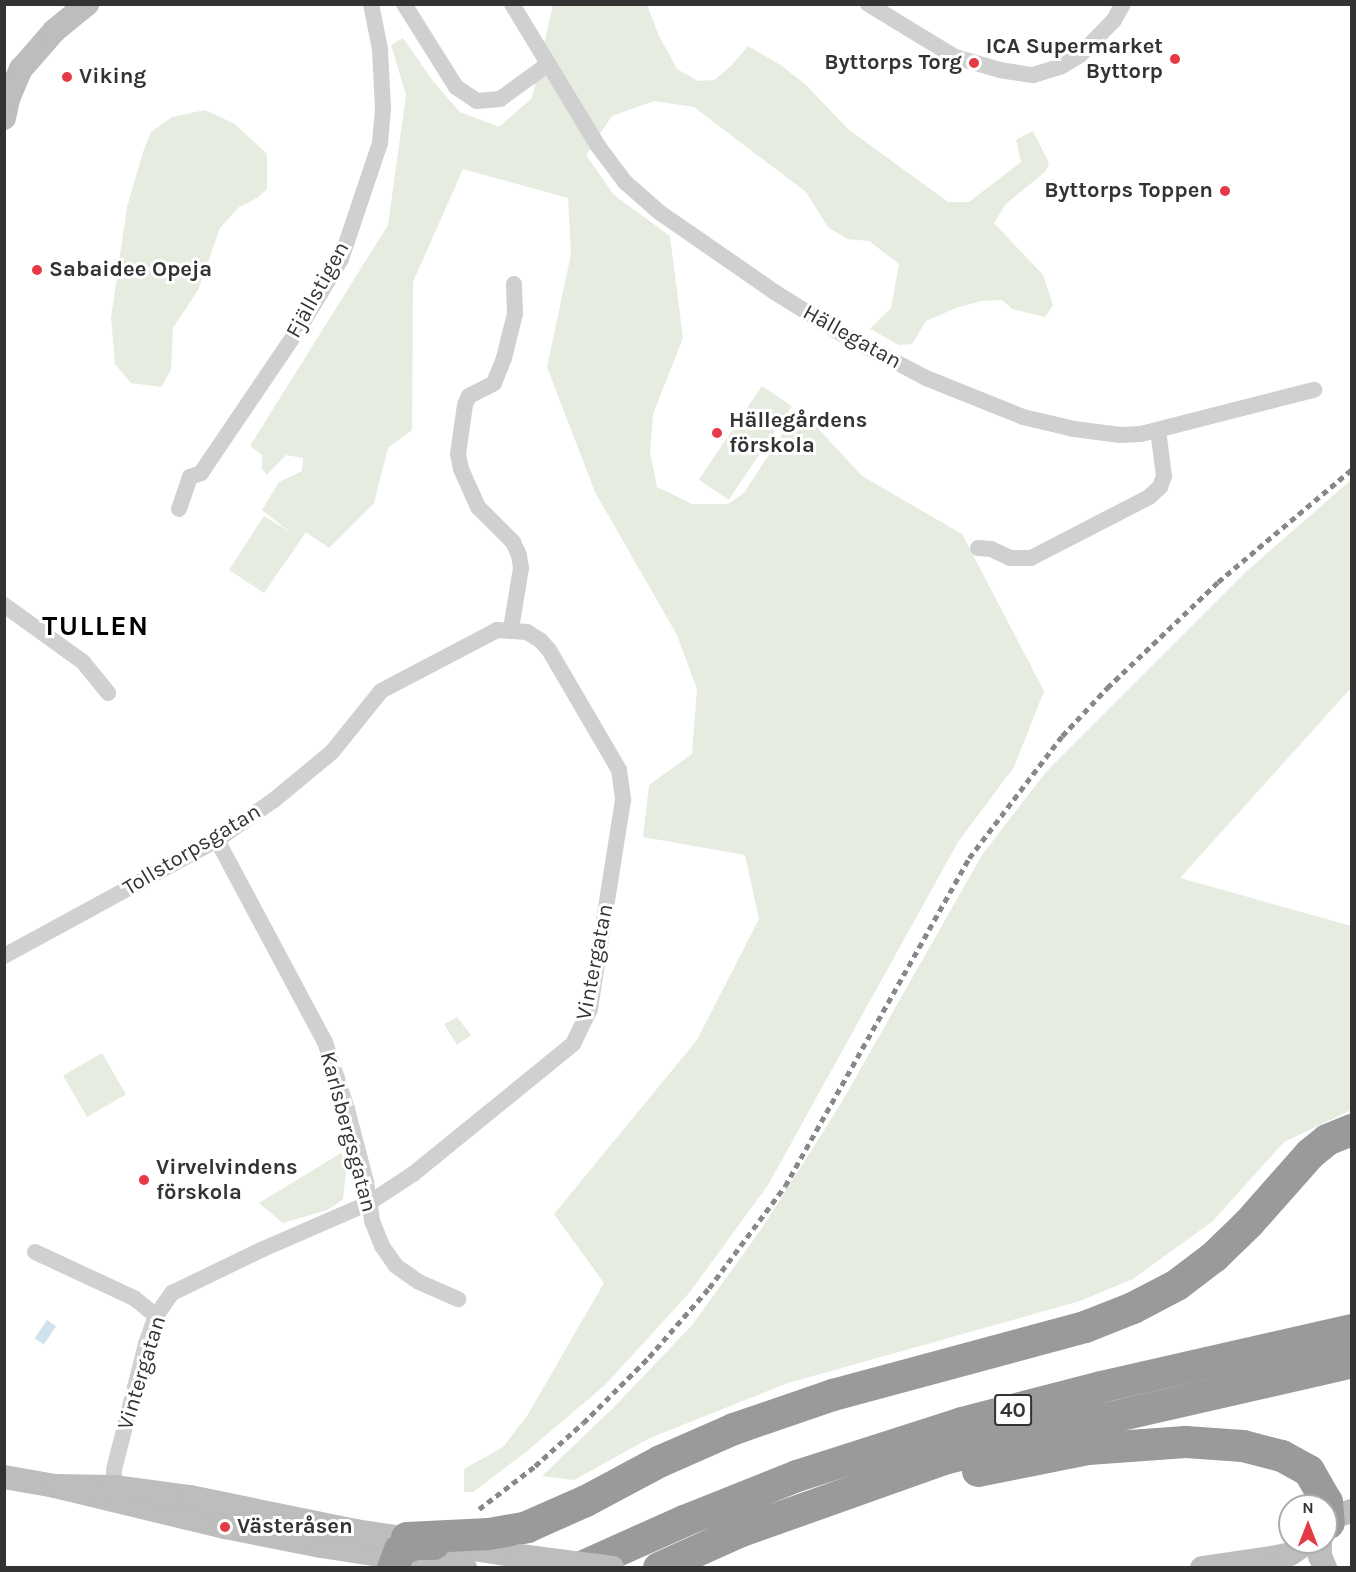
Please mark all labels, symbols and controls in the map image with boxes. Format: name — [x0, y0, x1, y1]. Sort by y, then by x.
place label: ICA Supermarket Byttorp — [986, 33, 1163, 84]
place label: Byttorps Torg — [824, 50, 962, 76]
marker: ICA Supermarket Byttorp — [1168, 52, 1182, 66]
marker: Byttorps Torg — [967, 56, 981, 70]
place label: Viking — [79, 64, 146, 90]
marker: Viking — [60, 70, 74, 84]
place label: Byttorps Toppen — [1044, 178, 1213, 204]
marker: Byttorps Toppen — [1218, 184, 1232, 198]
street label: Fjällstigen — [281, 237, 355, 343]
place label: Sabaidee Opeja — [49, 257, 212, 283]
marker: Sabaidee Opeja — [30, 263, 44, 277]
street label: Hällegatan — [798, 299, 906, 375]
place label: Hällegårdens förskola — [729, 407, 867, 458]
marker: Hällegårdens förskola — [710, 426, 724, 440]
district label: TULLEN — [42, 609, 150, 643]
street label: Tollstorpsgatan — [118, 799, 266, 901]
street label: Vintergatan — [571, 902, 619, 1022]
street label: Karlsbergsgatan — [314, 1049, 382, 1215]
place label: Virvelvindens förskola — [156, 1154, 298, 1206]
marker: Virvelvindens förskola — [137, 1173, 151, 1187]
street label: Vintergatan — [112, 1313, 172, 1433]
road number: 40 — [994, 1392, 1032, 1428]
north arrow — [1278, 1494, 1338, 1554]
text: N — [1302, 1498, 1314, 1517]
place label: Västeråsen — [237, 1514, 353, 1540]
marker: Västeråsen — [218, 1520, 232, 1534]

